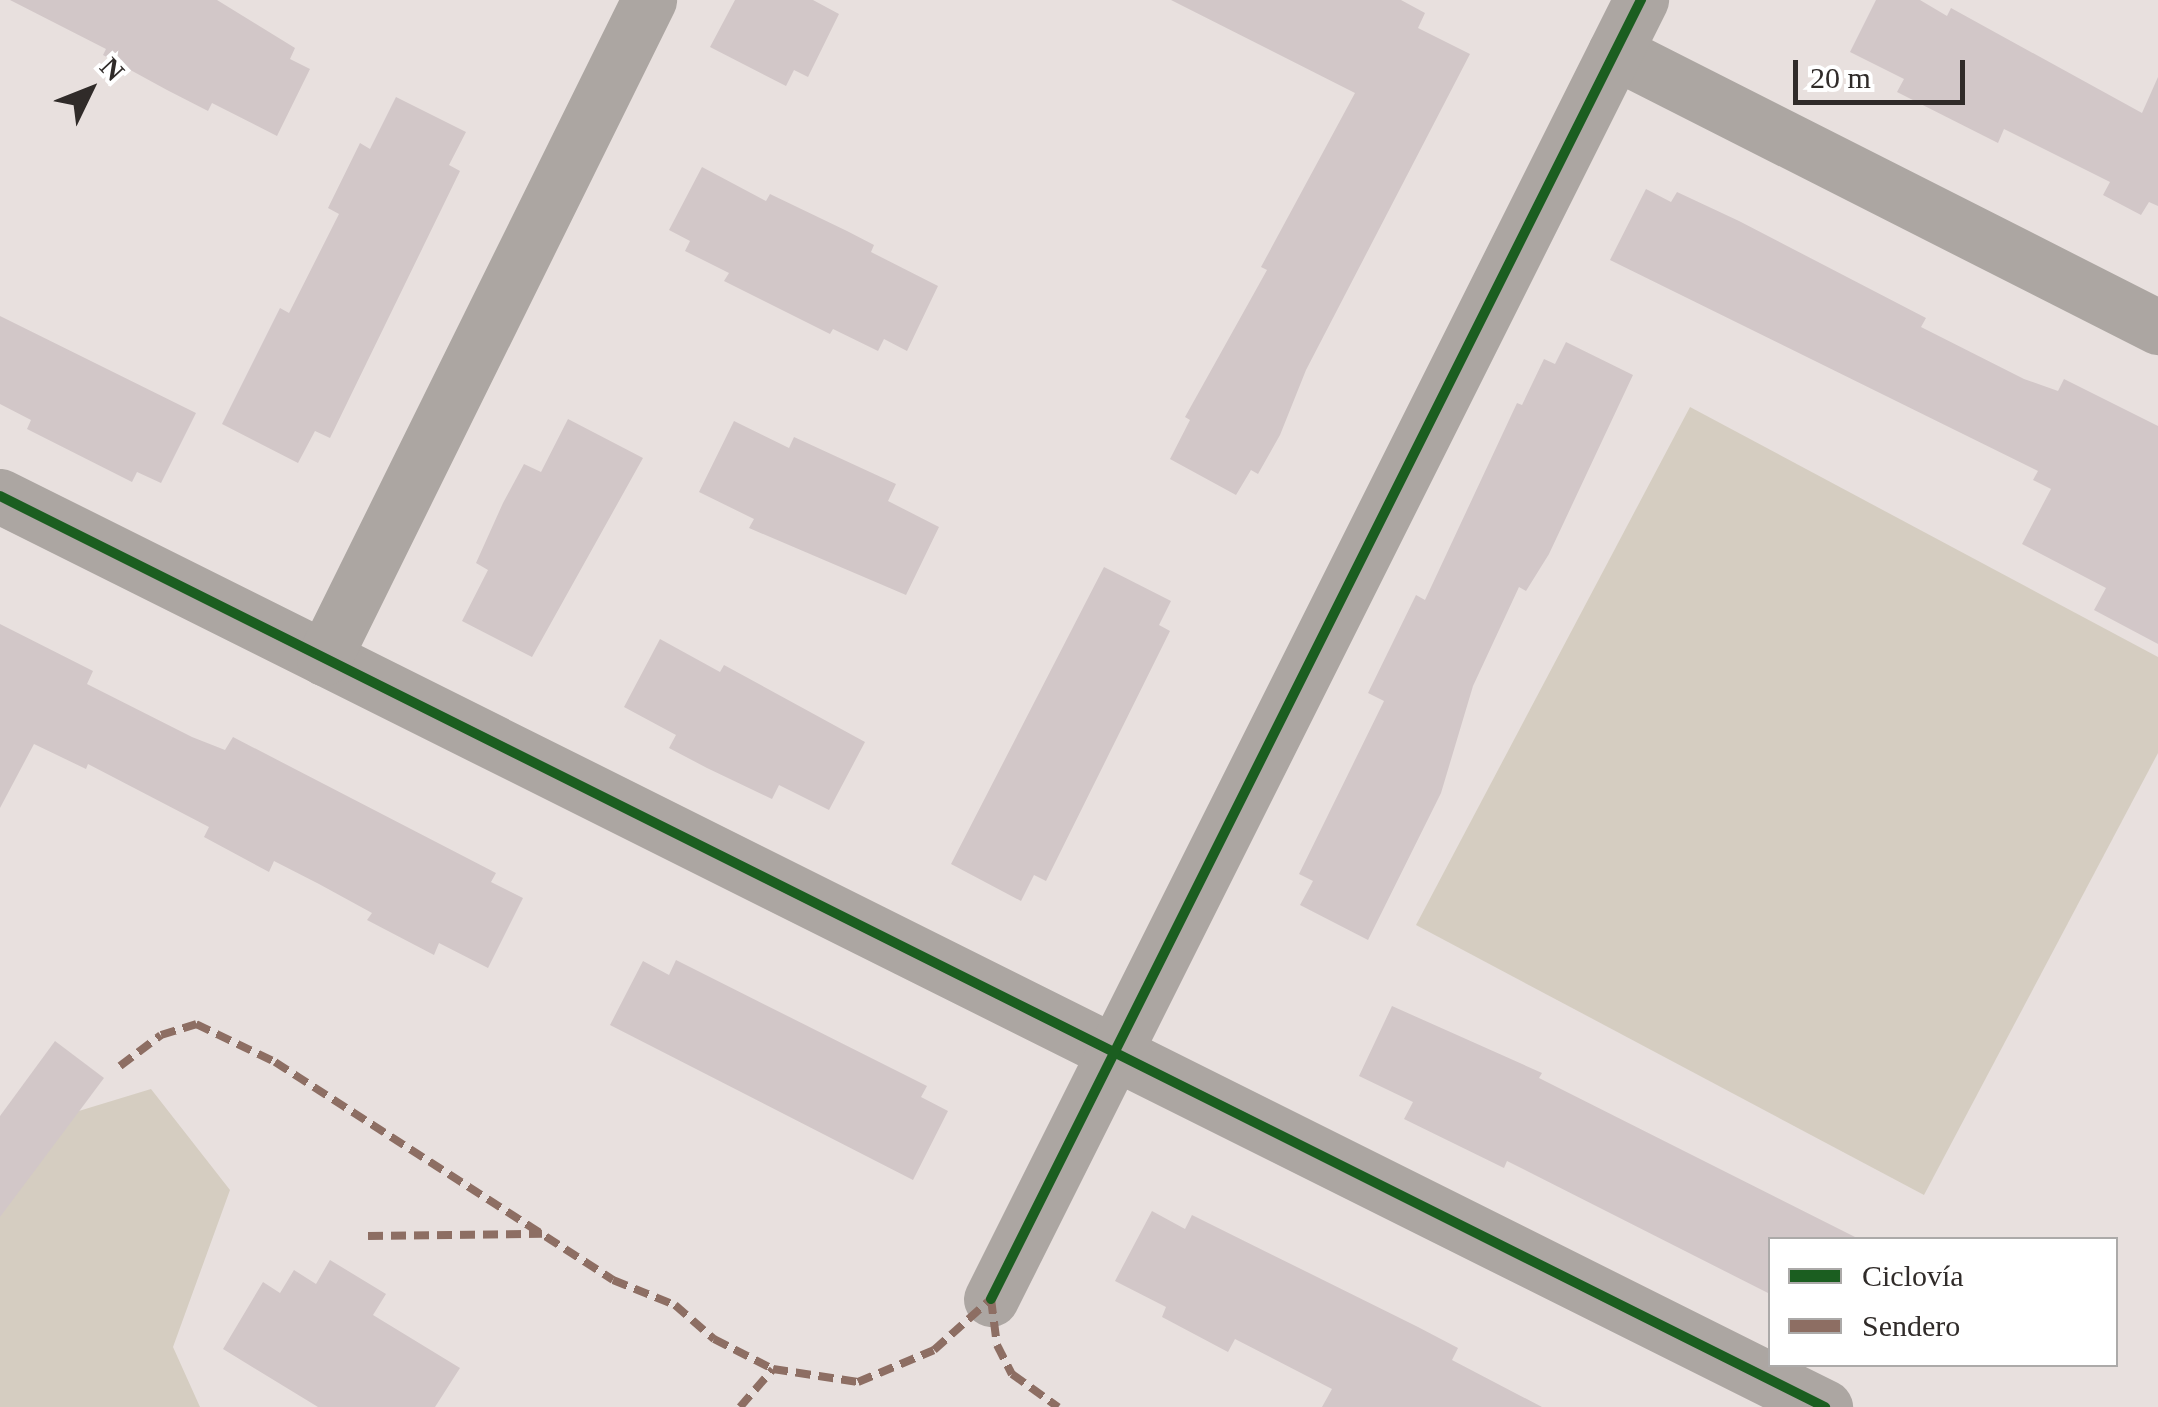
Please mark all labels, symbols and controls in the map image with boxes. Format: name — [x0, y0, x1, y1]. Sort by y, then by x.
north arrow — [40, 40, 140, 140]
scale bar — [1798, 40, 1970, 102]
text: N — [94, 51, 131, 87]
text: 20 m — [1810, 61, 1871, 94]
legend — [1768, 1237, 2118, 1367]
text: Ciclovía — [1862, 1259, 1964, 1292]
text: Sendero — [1862, 1309, 1960, 1342]

